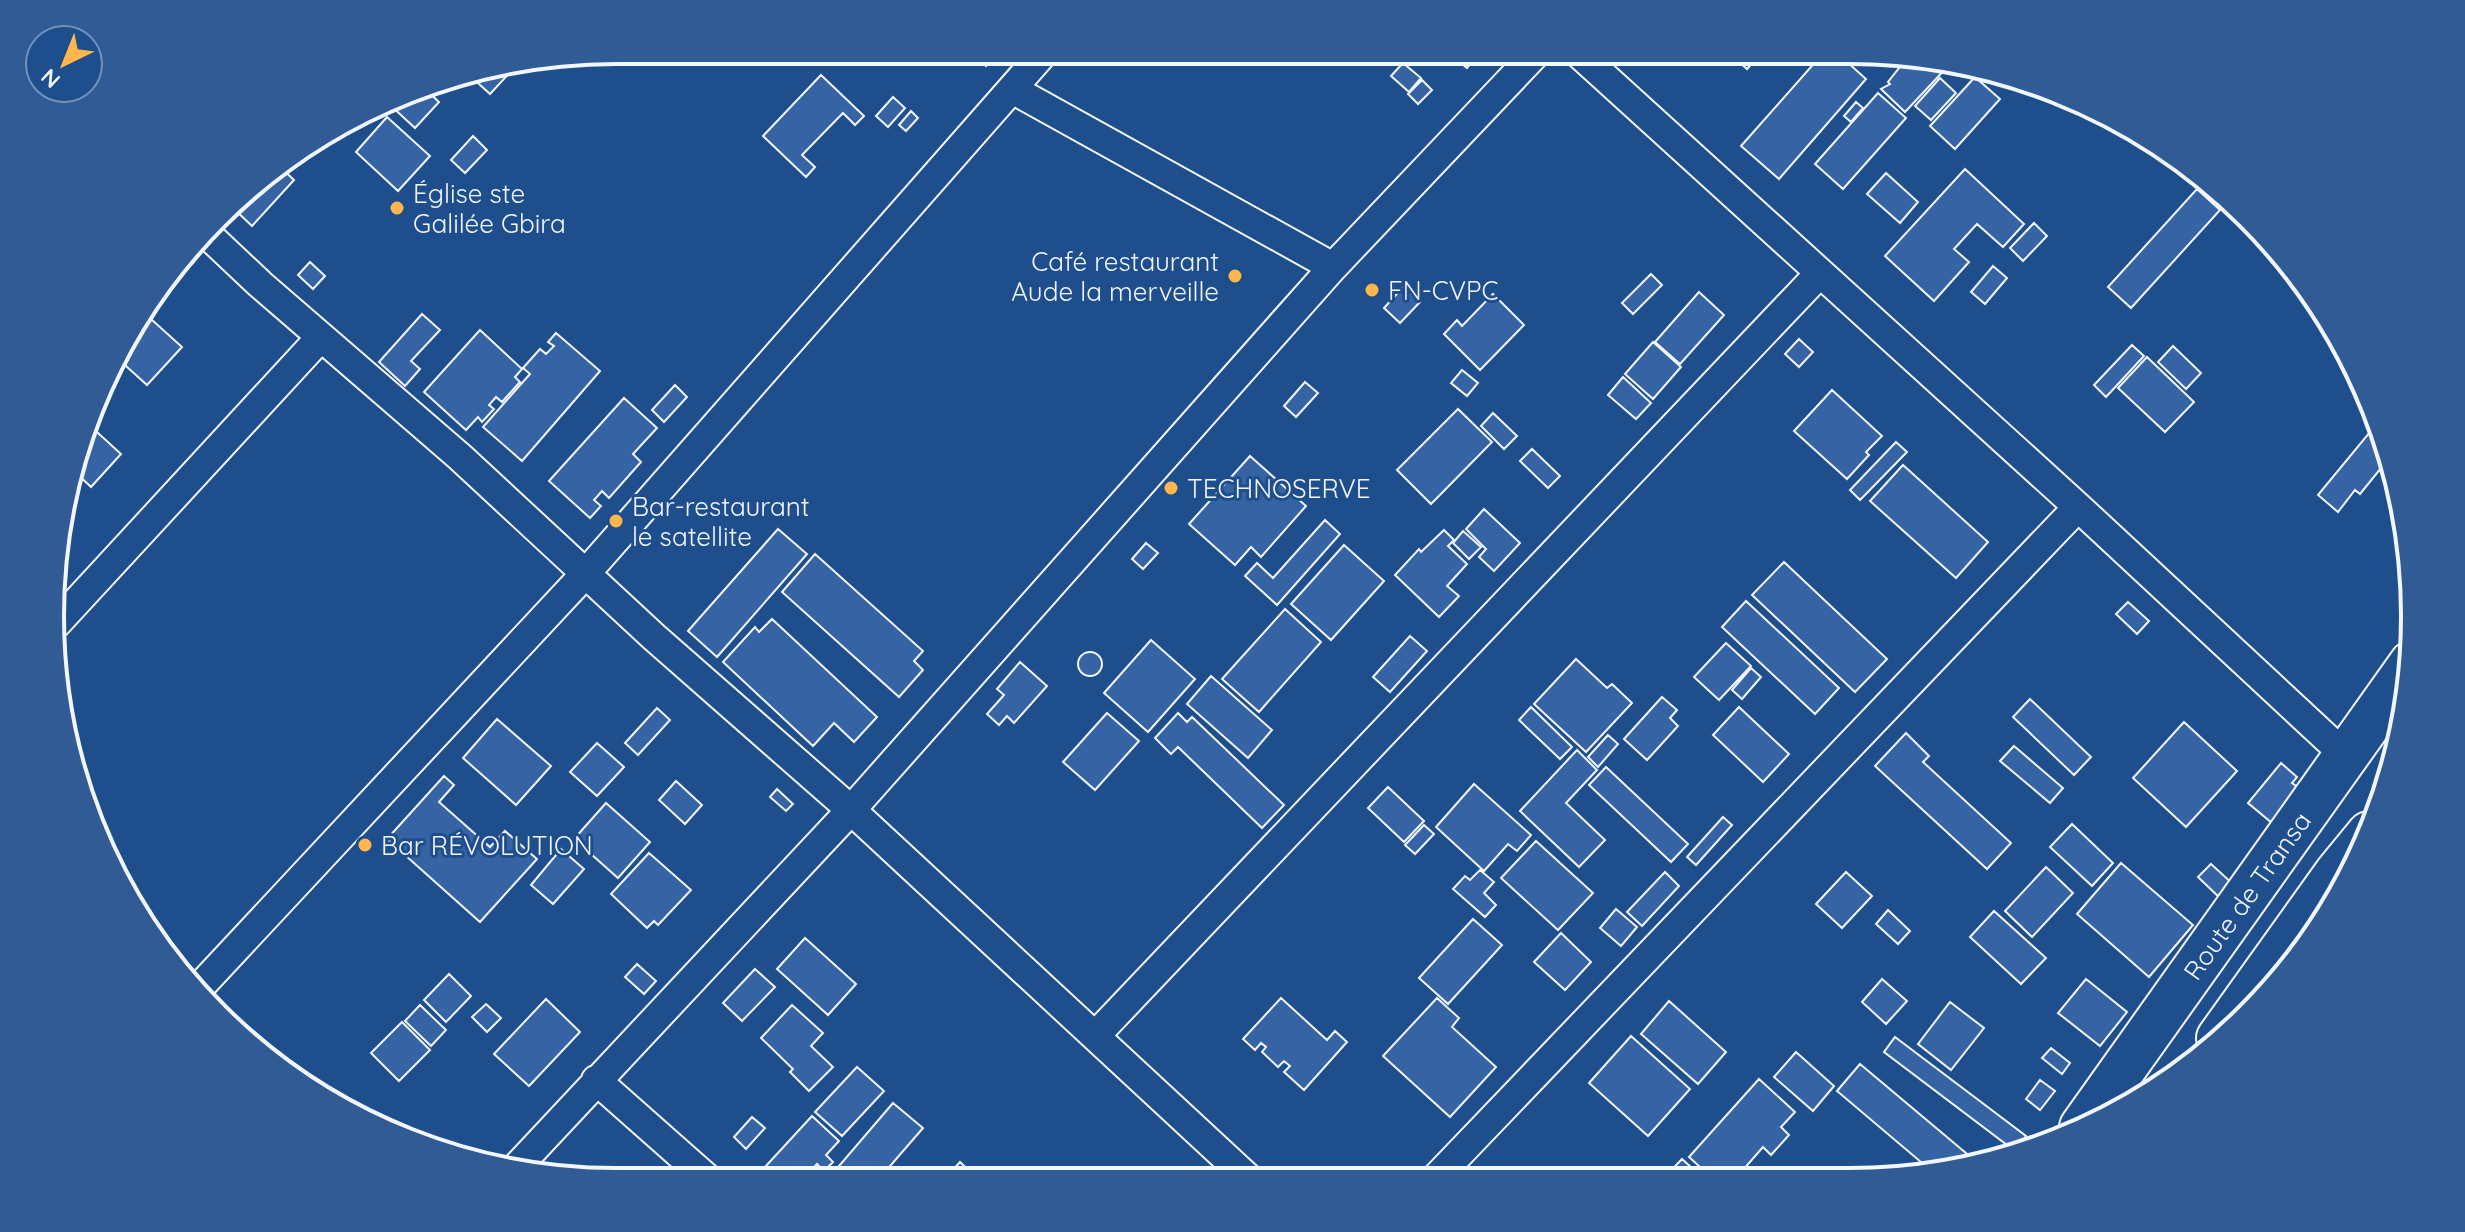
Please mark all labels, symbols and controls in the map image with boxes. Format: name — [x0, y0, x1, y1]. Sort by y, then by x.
north arrow — [24, 24, 104, 104]
text: N — [35, 63, 66, 94]
place label: Église ste Galilée Gbira — [413, 177, 566, 240]
marker: Église ste Galilée Gbira — [388, 199, 406, 217]
place label: Café restaurant Aude la merveille — [1011, 245, 1219, 308]
marker: Café restaurant Aude la merveille — [1226, 267, 1244, 285]
place label: FN-CVPC — [1388, 274, 1499, 307]
marker: FN-CVPC — [1363, 281, 1381, 299]
place label: TECHNOSERVE — [1187, 472, 1370, 505]
marker: TECHNOSERVE — [1162, 479, 1180, 497]
place label: Bar-restaurant le satellite — [632, 490, 810, 553]
marker: Bar-restaurant le satellite — [607, 512, 625, 530]
street label: Route de Transa — [2176, 805, 2318, 986]
place label: Bar RÉVOLUTION — [381, 829, 593, 862]
marker: Bar RÉVOLUTION — [356, 836, 374, 854]

